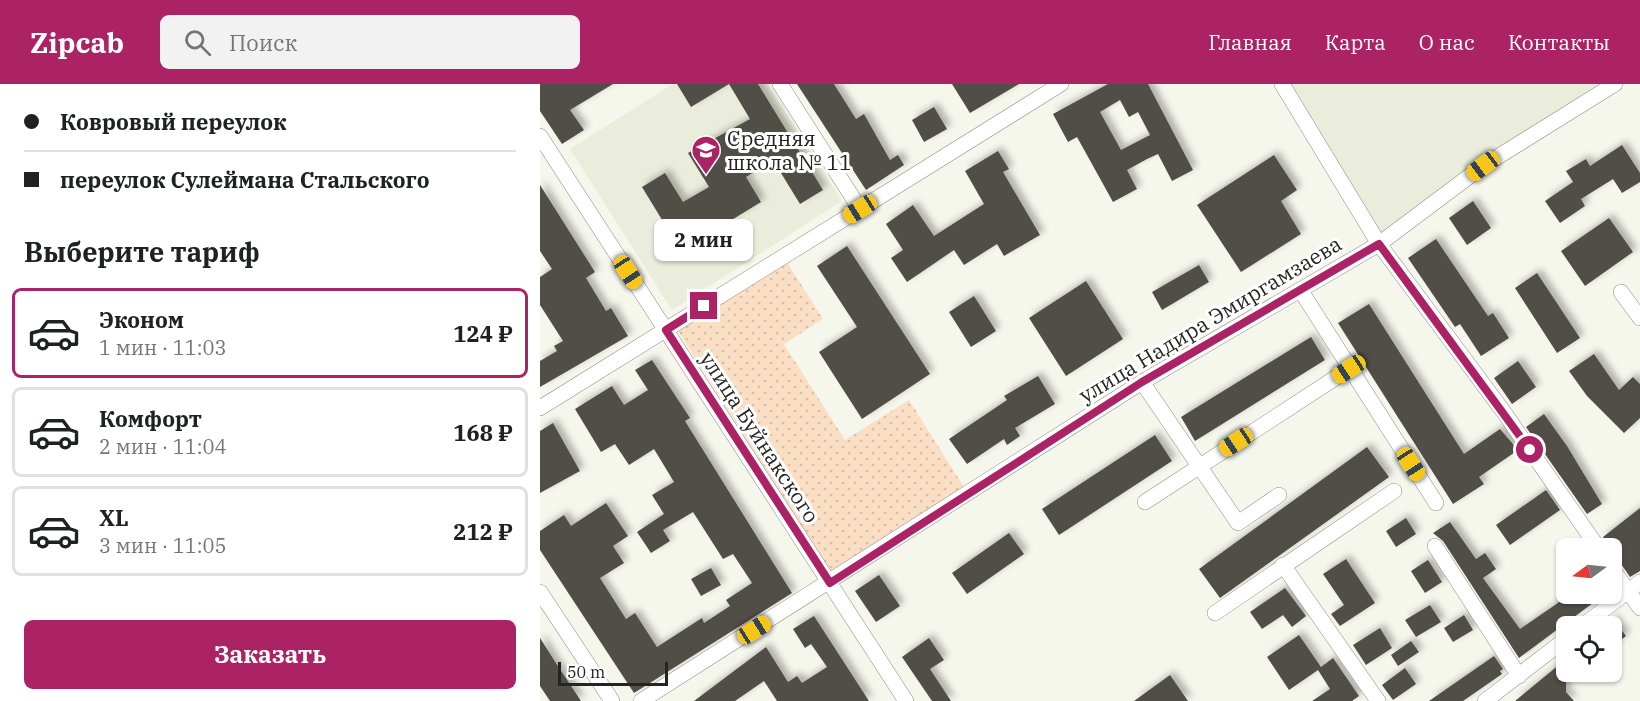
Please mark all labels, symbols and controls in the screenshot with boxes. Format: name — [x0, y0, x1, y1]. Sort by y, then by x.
search box — [160, 15, 580, 69]
text: Zipcab — [30, 24, 124, 61]
icon: search — [181, 26, 214, 59]
text: Поиск — [229, 28, 297, 57]
text: Главная — [1208, 28, 1292, 56]
text: Карта — [1325, 28, 1386, 56]
text: О нас — [1419, 28, 1475, 56]
text: Контакты — [1508, 28, 1610, 56]
text: Ковровый переулок — [60, 107, 287, 136]
place label: Средняя школа № 11 — [727, 124, 852, 176]
school or university icon: Средняя школа № 11 — [690, 134, 722, 176]
car — [1463, 148, 1503, 184]
text: переулок Сулеймана Стальского — [60, 165, 429, 194]
car — [840, 192, 880, 226]
callout: 2 мин — [654, 219, 753, 261]
text: 2 мин — [674, 226, 733, 253]
street label: улица Надира Эмиргамзаева — [1073, 229, 1347, 409]
text: Выберите тариф — [24, 234, 260, 269]
car — [611, 252, 645, 292]
route end — [690, 292, 717, 319]
text: Эконом — [99, 305, 184, 334]
icon: car — [27, 306, 81, 360]
text: 124 ₽ — [453, 319, 513, 348]
text: 1 мин · 11:03 — [99, 334, 227, 361]
street label: улица Буйнакского — [694, 346, 826, 528]
car — [1329, 352, 1369, 386]
text: Комфорт — [99, 404, 202, 433]
icon: car — [27, 405, 81, 459]
text: 168 ₽ — [453, 418, 513, 447]
car — [1216, 425, 1256, 459]
text: 2 мин · 11:04 — [99, 433, 227, 460]
route start — [1516, 436, 1543, 463]
car — [1394, 444, 1428, 484]
text: XL — [99, 503, 129, 532]
icon: car — [27, 504, 81, 558]
text: 212 ₽ — [453, 517, 513, 546]
text: 3 мин · 11:05 — [99, 532, 227, 559]
north arrow — [1556, 538, 1622, 604]
map controls — [1556, 538, 1622, 682]
car — [734, 613, 774, 647]
button: locate — [1556, 616, 1622, 682]
button: Заказать — [24, 620, 516, 689]
scale bar — [558, 659, 668, 686]
text: 50 m — [567, 662, 605, 682]

